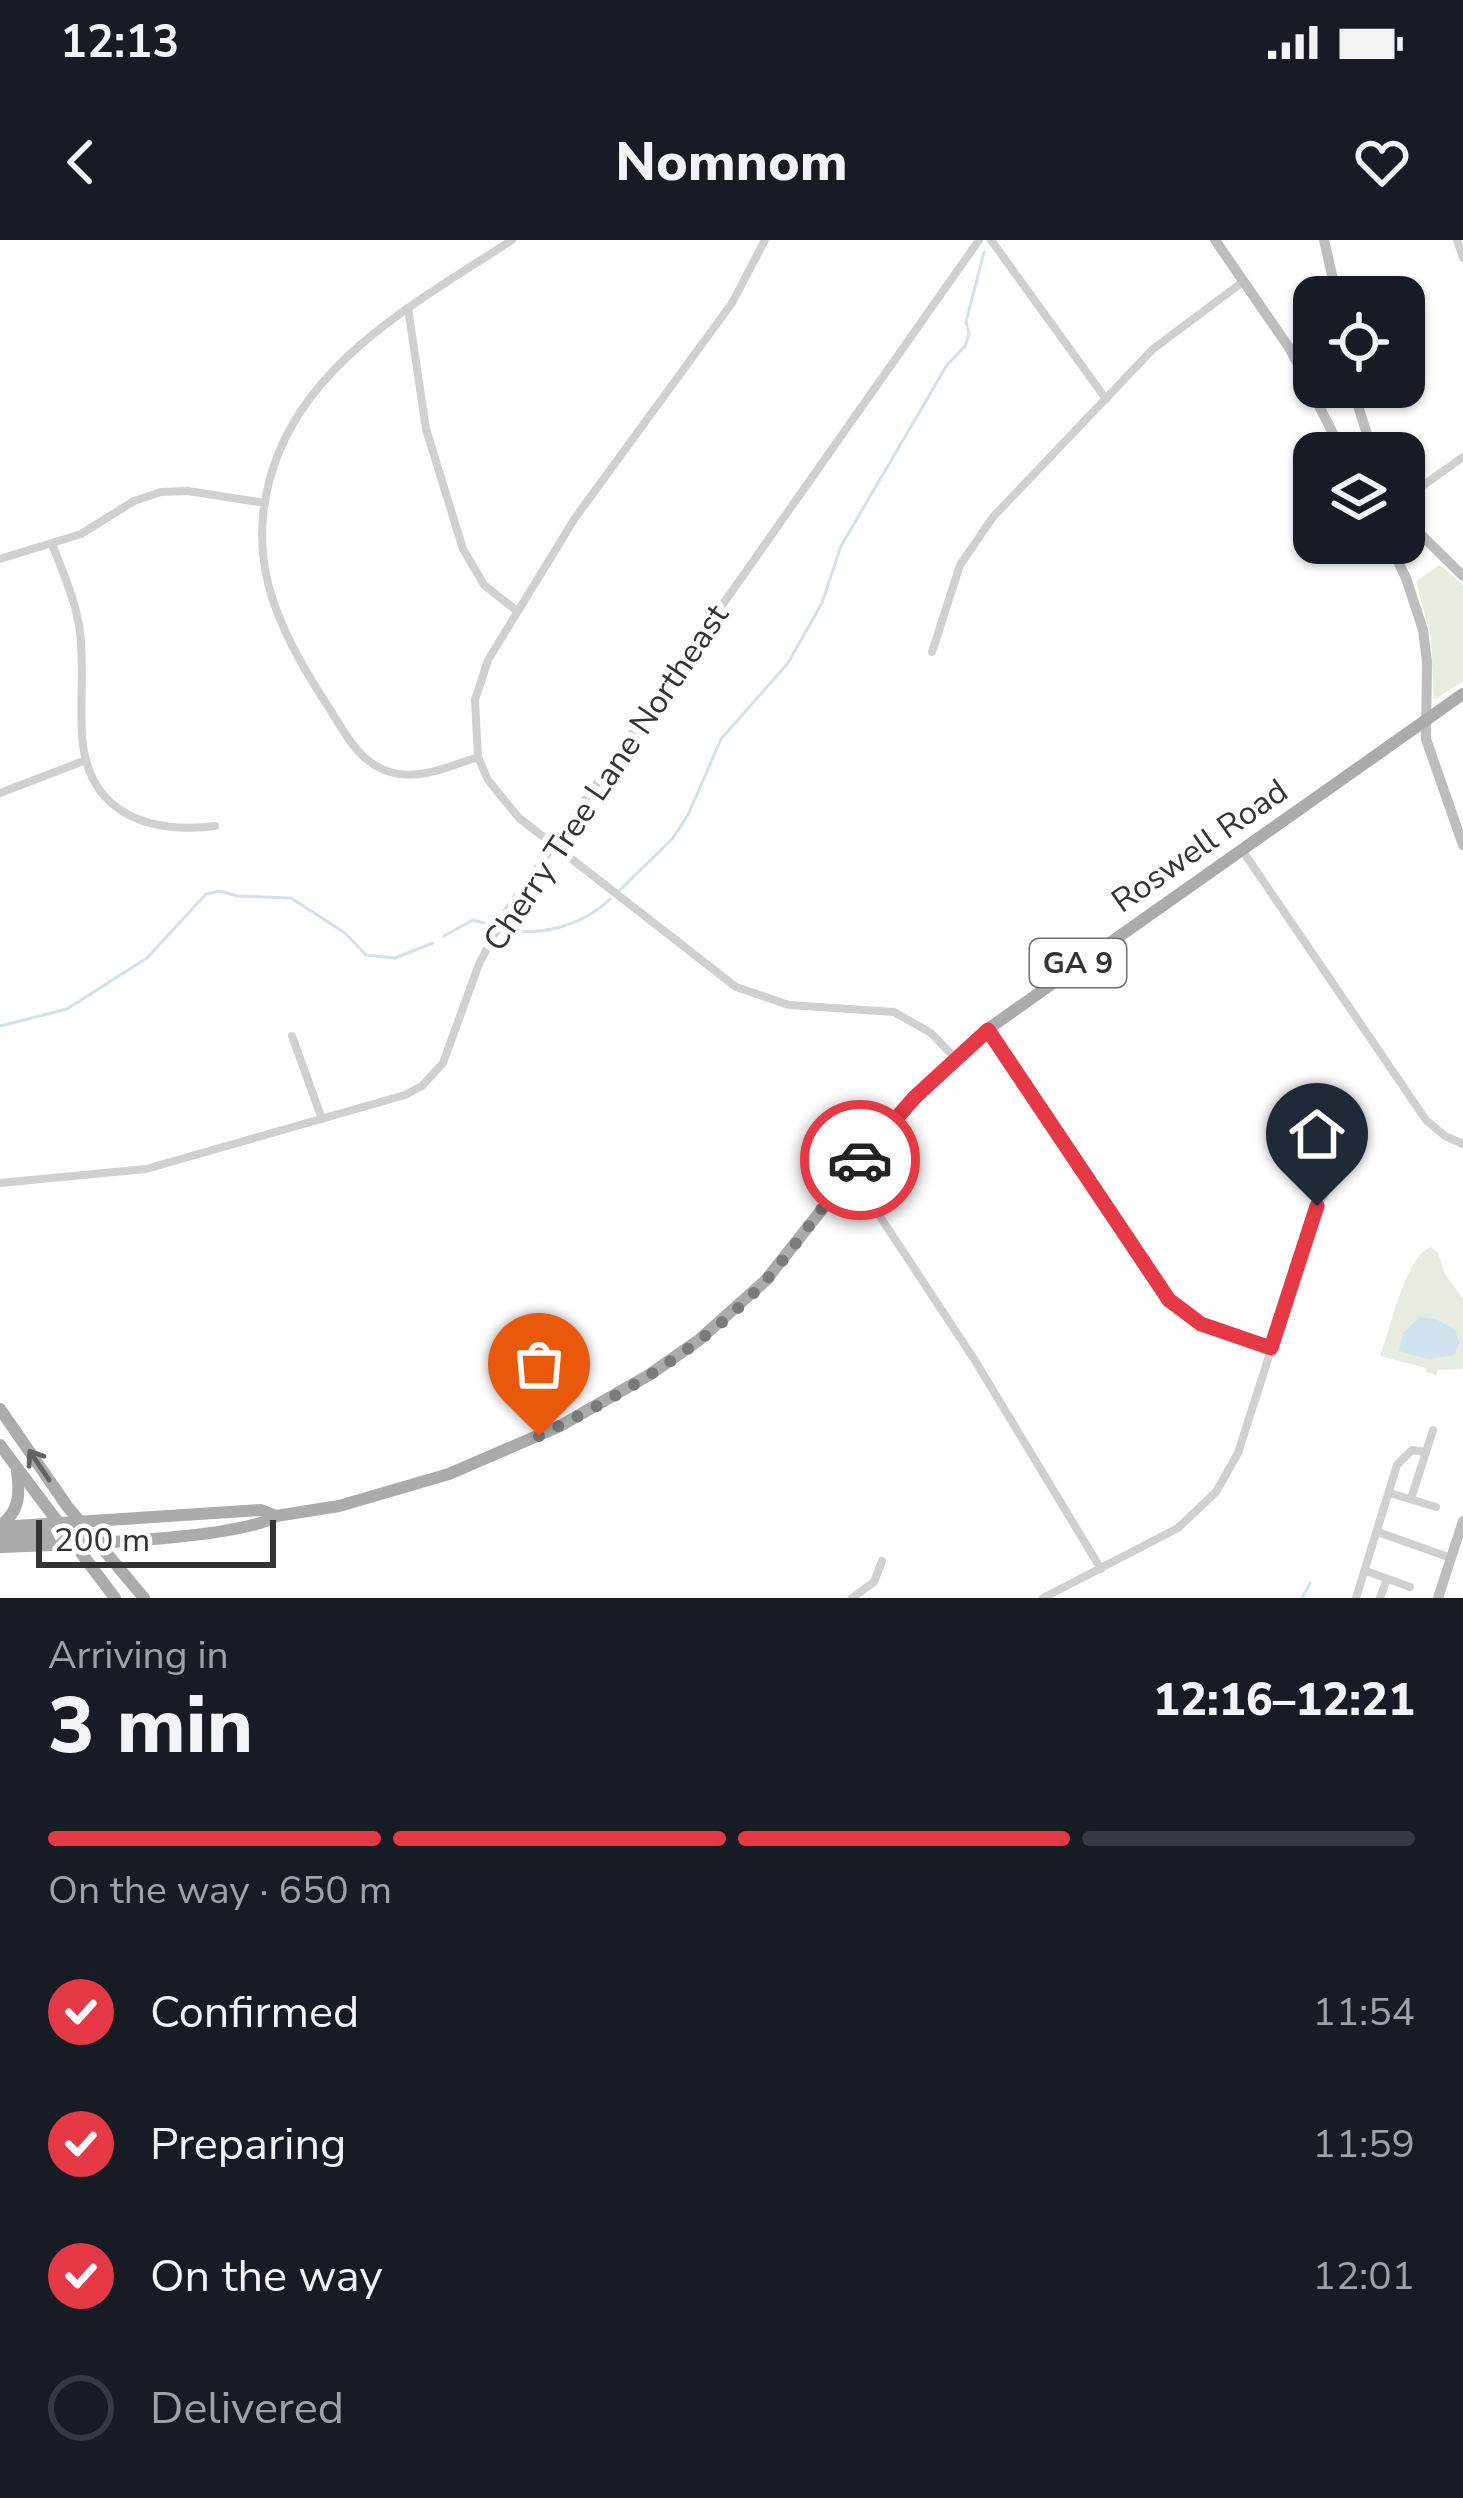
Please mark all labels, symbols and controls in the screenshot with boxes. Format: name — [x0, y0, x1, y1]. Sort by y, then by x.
text: 12:13 — [60, 12, 179, 73]
text: Nomnom — [615, 125, 848, 199]
icon: back — [48, 129, 114, 195]
icon: heart — [1349, 129, 1415, 195]
map controls — [1293, 276, 1425, 564]
button: locate — [1293, 276, 1425, 408]
button: layers — [1293, 432, 1425, 564]
street label: Cherry Tree Lane Northeast — [473, 595, 740, 960]
street label: Roswell Road — [1103, 769, 1297, 924]
road number: GA 9 — [1030, 939, 1126, 987]
pin — [1266, 1083, 1368, 1206]
courier — [800, 1100, 920, 1220]
icon: home — [1284, 1101, 1350, 1167]
icon: car — [827, 1127, 893, 1193]
pin — [488, 1313, 590, 1436]
icon: bag — [506, 1331, 572, 1397]
one-way arrow — [27, 1449, 52, 1482]
scale bar — [36, 1514, 276, 1567]
text: 200 m — [54, 1518, 150, 1563]
text: Arriving in — [48, 1629, 229, 1682]
text: 12:16–12:21 — [1153, 1670, 1415, 1731]
text: 3 min — [48, 1673, 253, 1780]
text: On the way · 650 m — [48, 1864, 392, 1917]
icon: check — [48, 1979, 114, 2045]
text: Confirmed — [150, 1982, 359, 2043]
text: 11:54 — [1313, 1986, 1415, 2039]
icon: check — [48, 2111, 114, 2177]
text: Preparing — [150, 2114, 346, 2175]
text: 11:59 — [1313, 2118, 1415, 2171]
icon: check — [48, 2243, 114, 2309]
text: On the way — [150, 2246, 383, 2307]
text: 12:01 — [1313, 2250, 1415, 2303]
text: Delivered — [150, 2378, 344, 2439]

